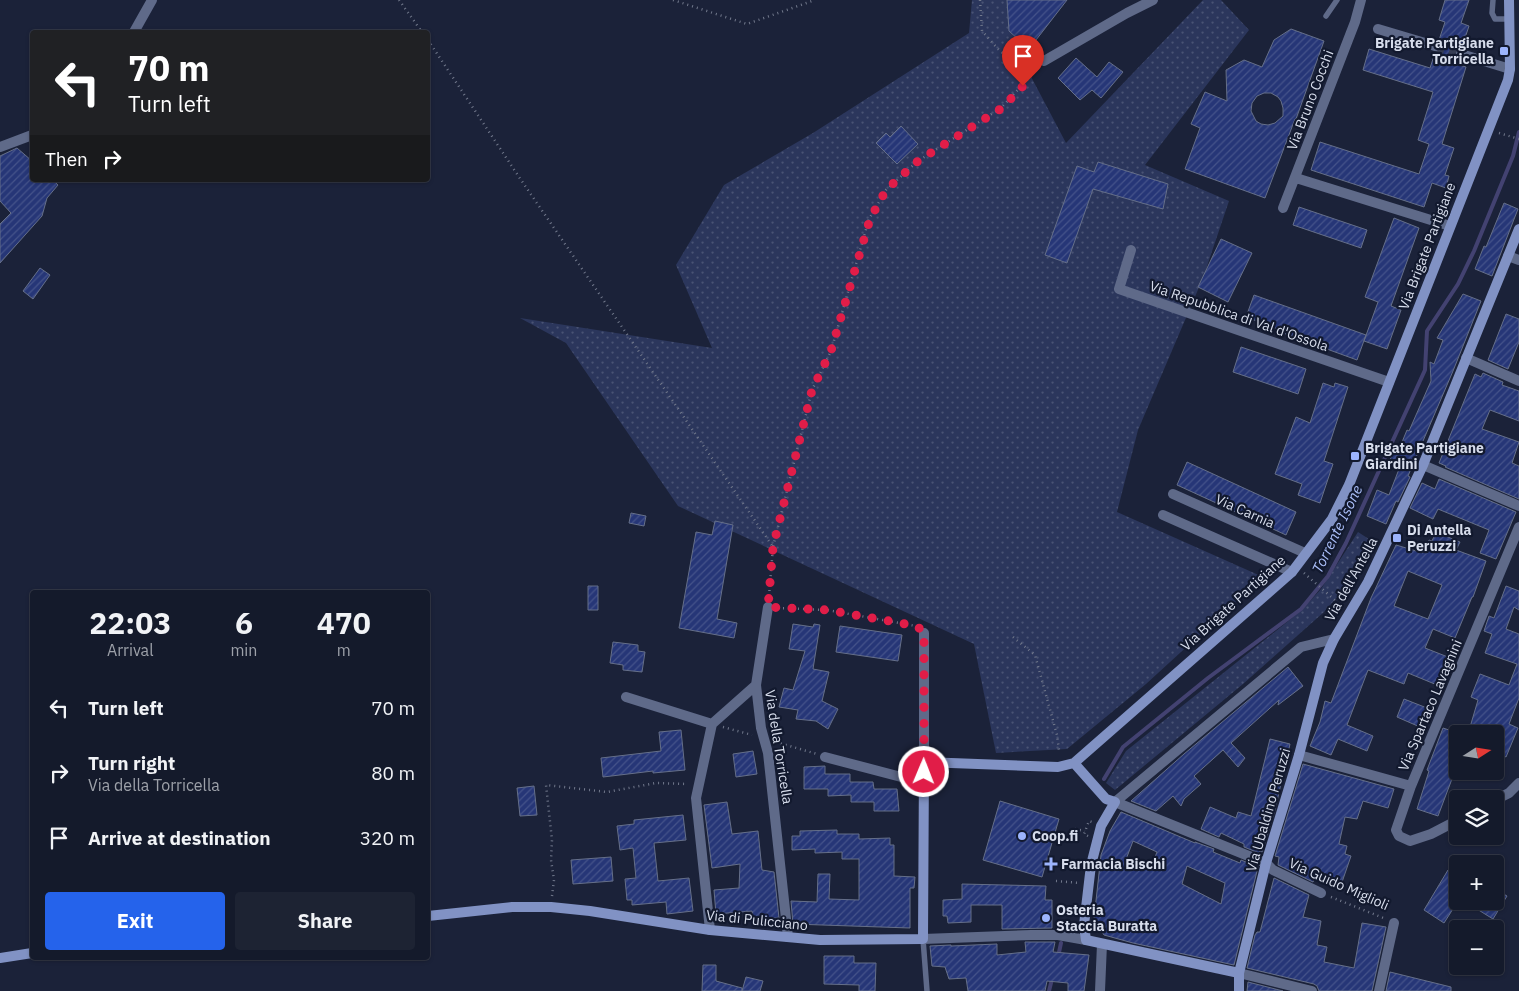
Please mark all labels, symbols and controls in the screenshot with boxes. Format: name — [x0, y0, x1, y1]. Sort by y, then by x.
place label: Brigate Partigiane Torricella — [1375, 34, 1494, 68]
pin — [1002, 35, 1044, 86]
icon: arrive — [1009, 42, 1037, 70]
text: 70 m — [128, 45, 210, 91]
marker: Brigate Partigiane Torricella — [1498, 45, 1510, 57]
street label: Via Bruno Cocchi — [1283, 47, 1337, 153]
icon: left — [45, 50, 110, 115]
text: Turn left — [128, 89, 211, 118]
icon: right — [98, 145, 126, 173]
text: Then — [45, 147, 88, 171]
street label: Via Brigate Partigiane — [1394, 180, 1460, 312]
street label: Via Repubblica di Val d'Ossola — [1147, 277, 1331, 355]
place label: Brigate Partigiane Giardini — [1365, 439, 1484, 473]
marker: Brigate Partigiane Giardini — [1349, 450, 1361, 462]
water label: Torrente Isone — [1307, 481, 1367, 576]
street label: Via Carnia — [1213, 490, 1278, 532]
place label: Di Antella Peruzzi — [1407, 521, 1472, 555]
marker: Di Antella Peruzzi — [1391, 532, 1403, 544]
street label: Via dell'Antella — [1321, 533, 1382, 624]
street label: Via Brigate Partigiane — [1177, 551, 1289, 655]
text: 22:03 — [89, 603, 171, 642]
text: 6 — [235, 603, 253, 642]
text: 470 — [317, 603, 371, 642]
street label: Via Spartaco Lavagnini — [1394, 637, 1466, 773]
text: Arrival — [107, 640, 154, 660]
text: min — [230, 640, 257, 660]
text: m — [337, 640, 351, 660]
street label: Via della Torricella — [761, 689, 797, 806]
icon: left — [45, 694, 73, 722]
text: Turn left — [88, 696, 164, 720]
text: 70 m — [371, 696, 415, 720]
north arrow — [1449, 725, 1504, 780]
map controls — [1449, 725, 1504, 975]
position arrow — [897, 745, 949, 797]
street label: Via Ubaldino Peruzzi — [1242, 746, 1294, 874]
text: Turn right — [88, 751, 175, 775]
icon: right — [45, 759, 73, 787]
text: 80 m — [371, 761, 415, 785]
text: Via della Torricella — [88, 775, 220, 795]
button: layers — [1449, 790, 1504, 845]
icon: arrive — [45, 824, 73, 852]
text: Arrive at destination — [88, 826, 271, 850]
text: 320 m — [360, 826, 415, 850]
place label: Coop.fi — [1032, 827, 1078, 845]
marker: Coop.fi — [1016, 830, 1028, 842]
street label: Via Guido Miglioli — [1286, 854, 1392, 914]
place label: Farmacia Bischi — [1061, 855, 1165, 873]
button: + — [1449, 855, 1504, 910]
marker: Farmacia Bischi — [1045, 858, 1057, 870]
button: Exit — [45, 892, 225, 950]
button: Share — [235, 892, 415, 950]
place label: Osteria Staccia Buratta — [1056, 901, 1157, 935]
street label: Via di Pulicciano — [705, 906, 809, 934]
marker: Osteria Staccia Buratta — [1040, 912, 1052, 924]
button: − — [1449, 920, 1504, 975]

